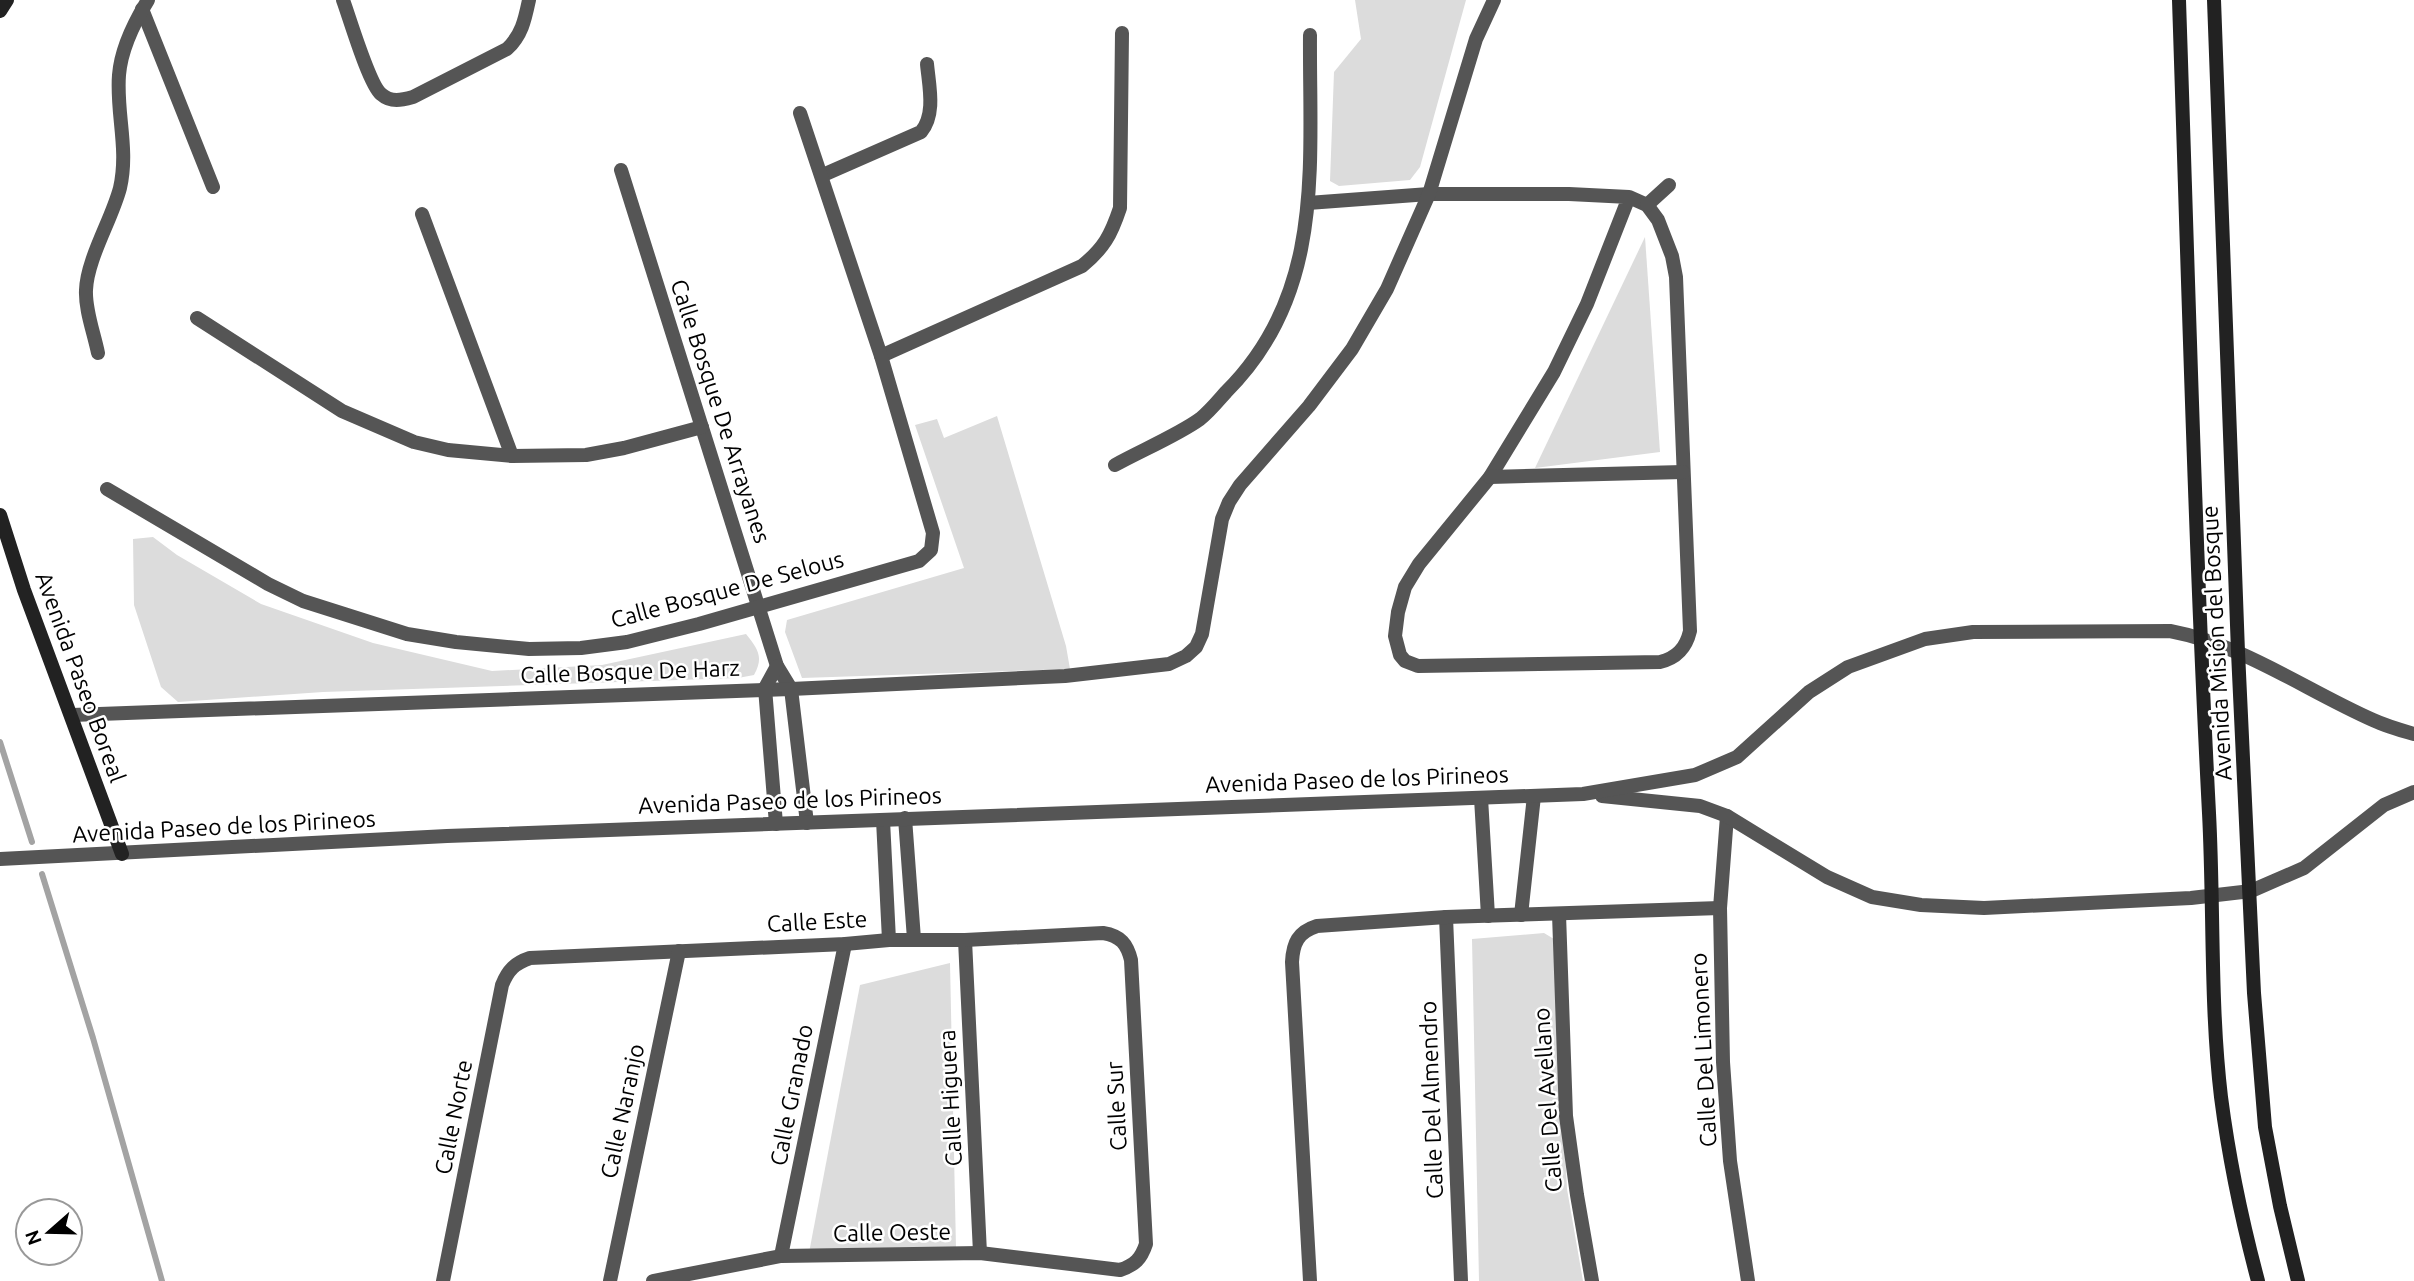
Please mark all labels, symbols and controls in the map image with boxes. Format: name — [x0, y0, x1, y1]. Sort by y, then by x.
street label: Calle Bosque De Arrayanes — [667, 276, 775, 546]
street label: Avenida Misión del Bosque — [2196, 505, 2236, 781]
street label: Calle Bosque De Selous — [608, 546, 846, 632]
street label: Avenida Paseo Boreal — [31, 568, 131, 786]
street label: Calle Bosque De Harz — [520, 655, 740, 687]
street label: Avenida Paseo de los Pirineos — [1205, 761, 1509, 797]
street label: Avenida Paseo de los Pirineos — [638, 782, 942, 818]
street label: Avenida Paseo de los Pirineos — [72, 806, 376, 846]
street label: Calle Este — [766, 906, 868, 936]
street label: Calle Del Limonero — [1685, 952, 1721, 1148]
street label: Calle Del Almendro — [1415, 1000, 1447, 1200]
street label: Calle Del Avellano — [1528, 1007, 1566, 1193]
street label: Calle Granado — [765, 1022, 817, 1168]
street label: Calle Higuera — [934, 1029, 966, 1167]
street label: Calle Naranjo — [596, 1041, 648, 1181]
street label: Calle Norte — [430, 1058, 476, 1176]
street label: Calle Sur — [1101, 1060, 1131, 1152]
north arrow — [14, 1197, 84, 1267]
street label: Calle Oeste — [833, 1218, 951, 1246]
text: N — [20, 1227, 46, 1248]

